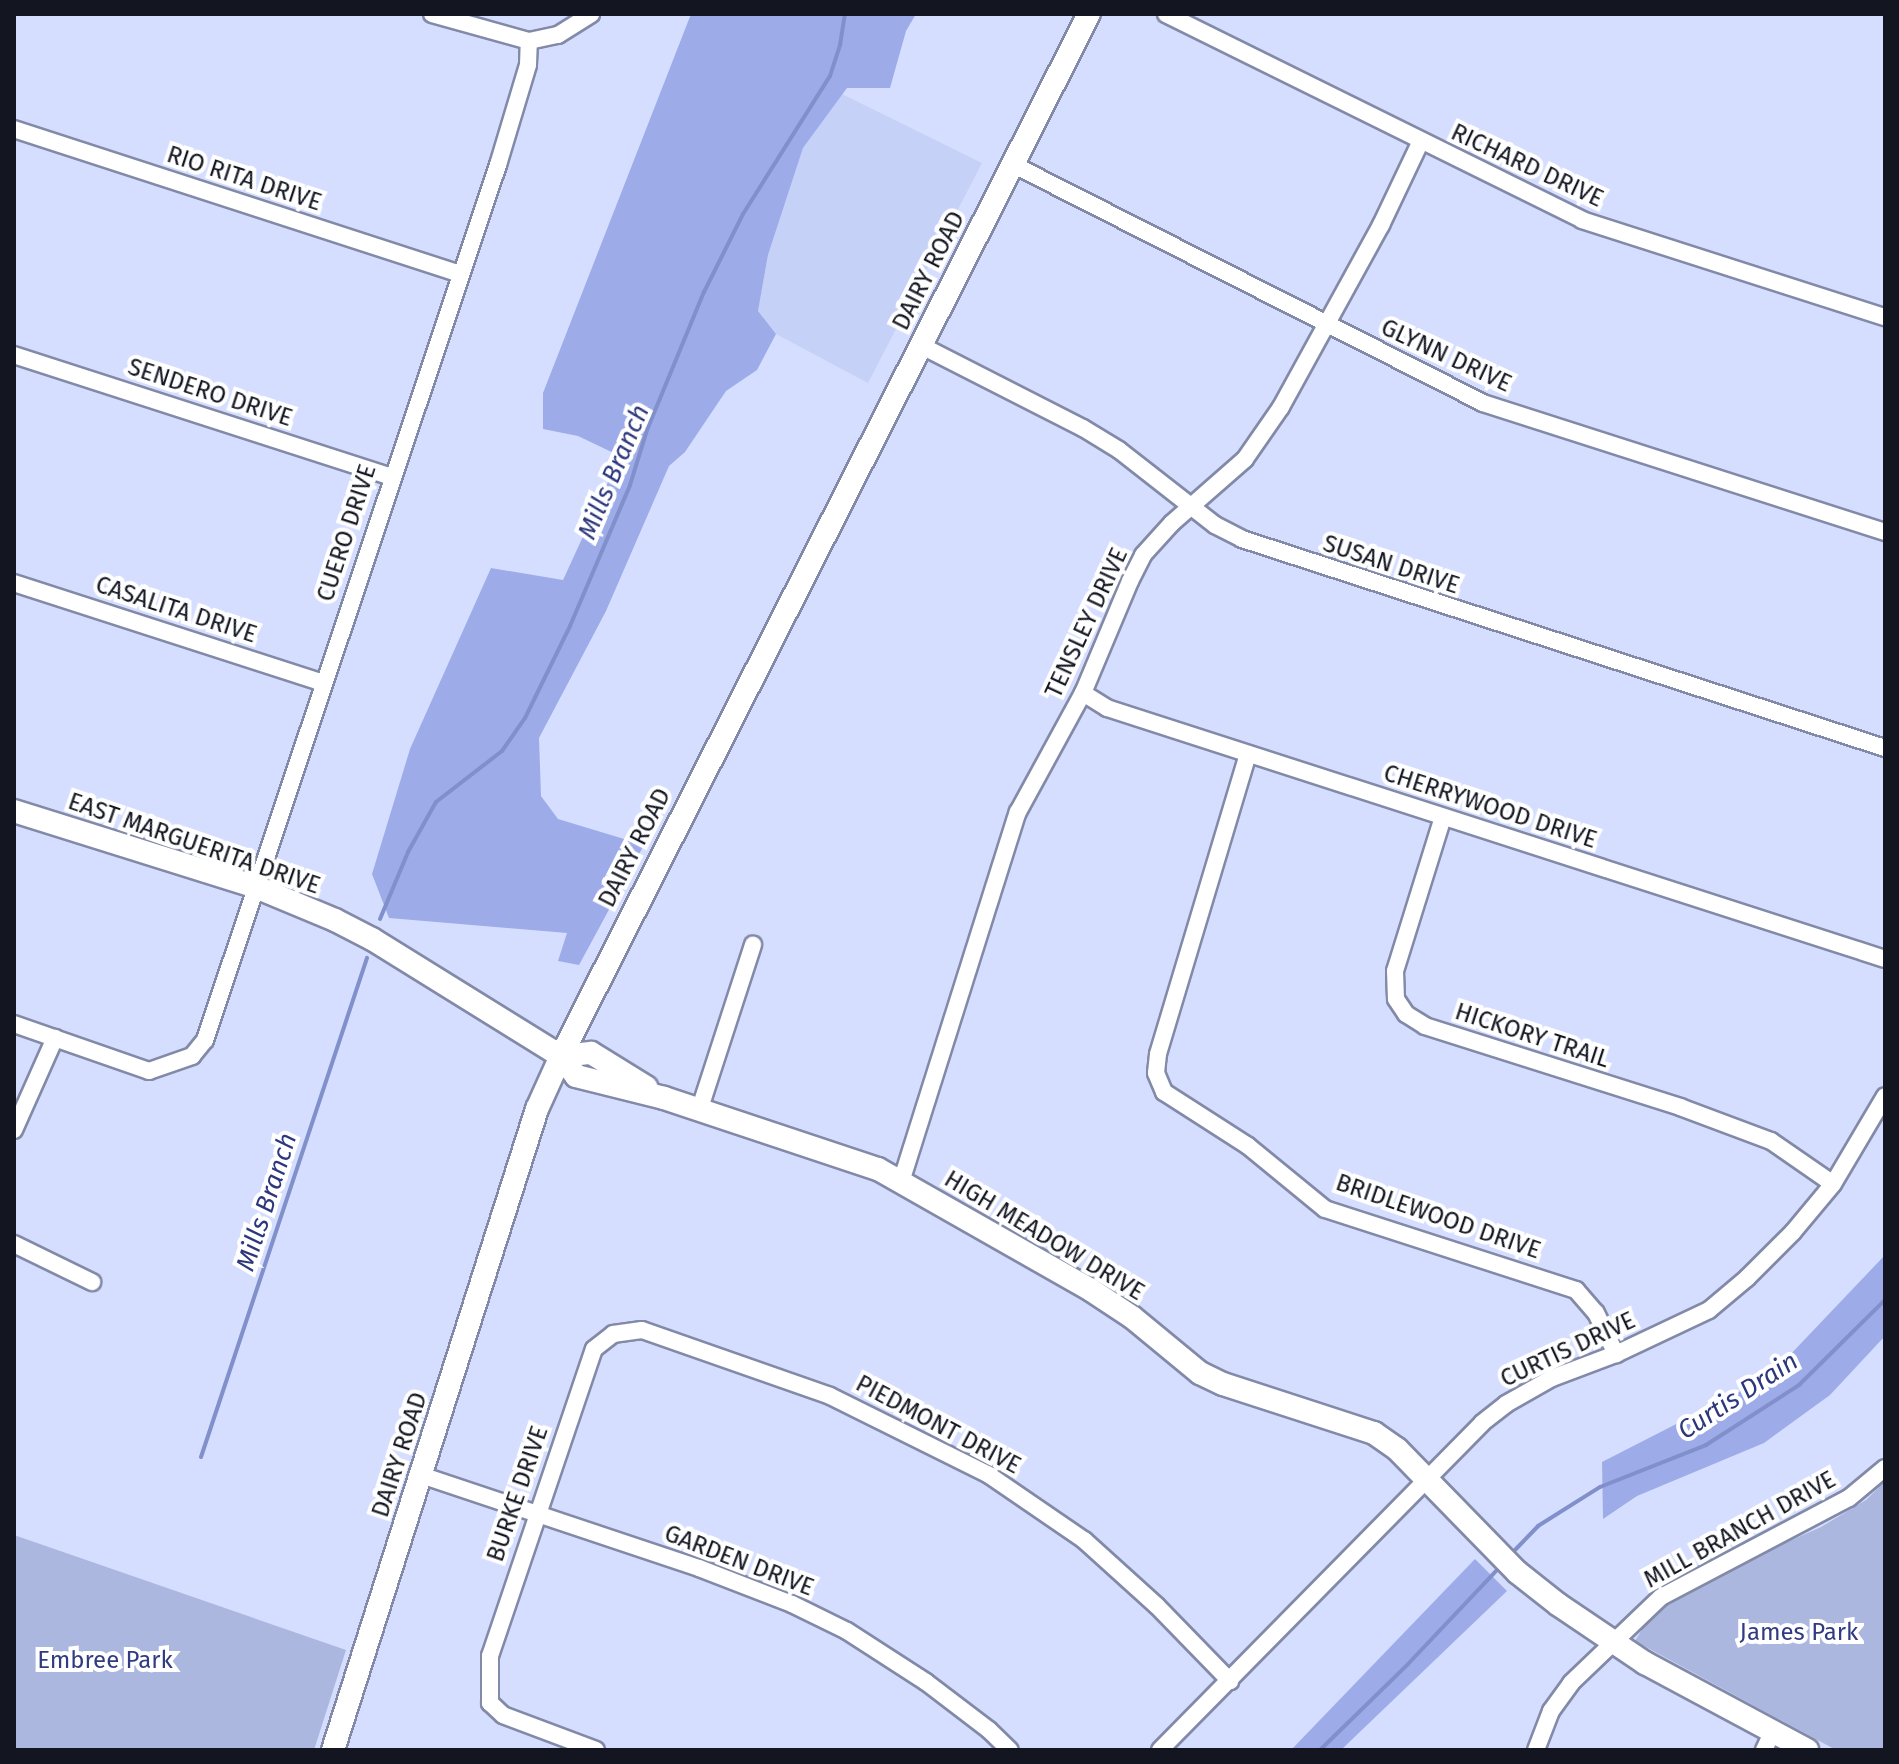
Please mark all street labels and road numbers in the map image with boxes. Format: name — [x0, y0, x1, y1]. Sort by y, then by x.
street label: RICHARD DRIVE — [1446, 118, 1608, 214]
street label: RIO RITA DRIVE — [163, 140, 325, 218]
street label: DAIRY ROAD — [887, 207, 971, 335]
street label: GLYNN DRIVE — [1376, 313, 1516, 399]
street label: SENDERO DRIVE — [124, 353, 296, 433]
street label: CUERO DRIVE — [311, 461, 383, 605]
street label: SUSAN DRIVE — [1319, 529, 1463, 601]
street label: TENSLEY DRIVE — [1040, 543, 1134, 703]
street label: CASALITA DRIVE — [92, 570, 260, 650]
street label: CHERRYWOOD DRIVE — [1380, 759, 1600, 855]
street label: DAIRY ROAD — [593, 784, 677, 912]
street label: EAST MARGUERITA DRIVE — [64, 787, 324, 901]
street label: HICKORY TRAIL — [1451, 998, 1613, 1074]
street label: HIGH MEADOW DRIVE — [939, 1165, 1149, 1307]
street label: BRIDLEWOOD DRIVE — [1332, 1168, 1544, 1266]
street label: CURTIS DRIVE — [1496, 1306, 1640, 1394]
street label: PIEDMONT DRIVE — [851, 1369, 1025, 1481]
street label: DAIRY ROAD — [366, 1389, 434, 1521]
street label: BURKE DRIVE — [481, 1422, 555, 1566]
street label: MILL BRANCH DRIVE — [1639, 1465, 1841, 1595]
street label: GARDEN DRIVE — [660, 1519, 818, 1603]

